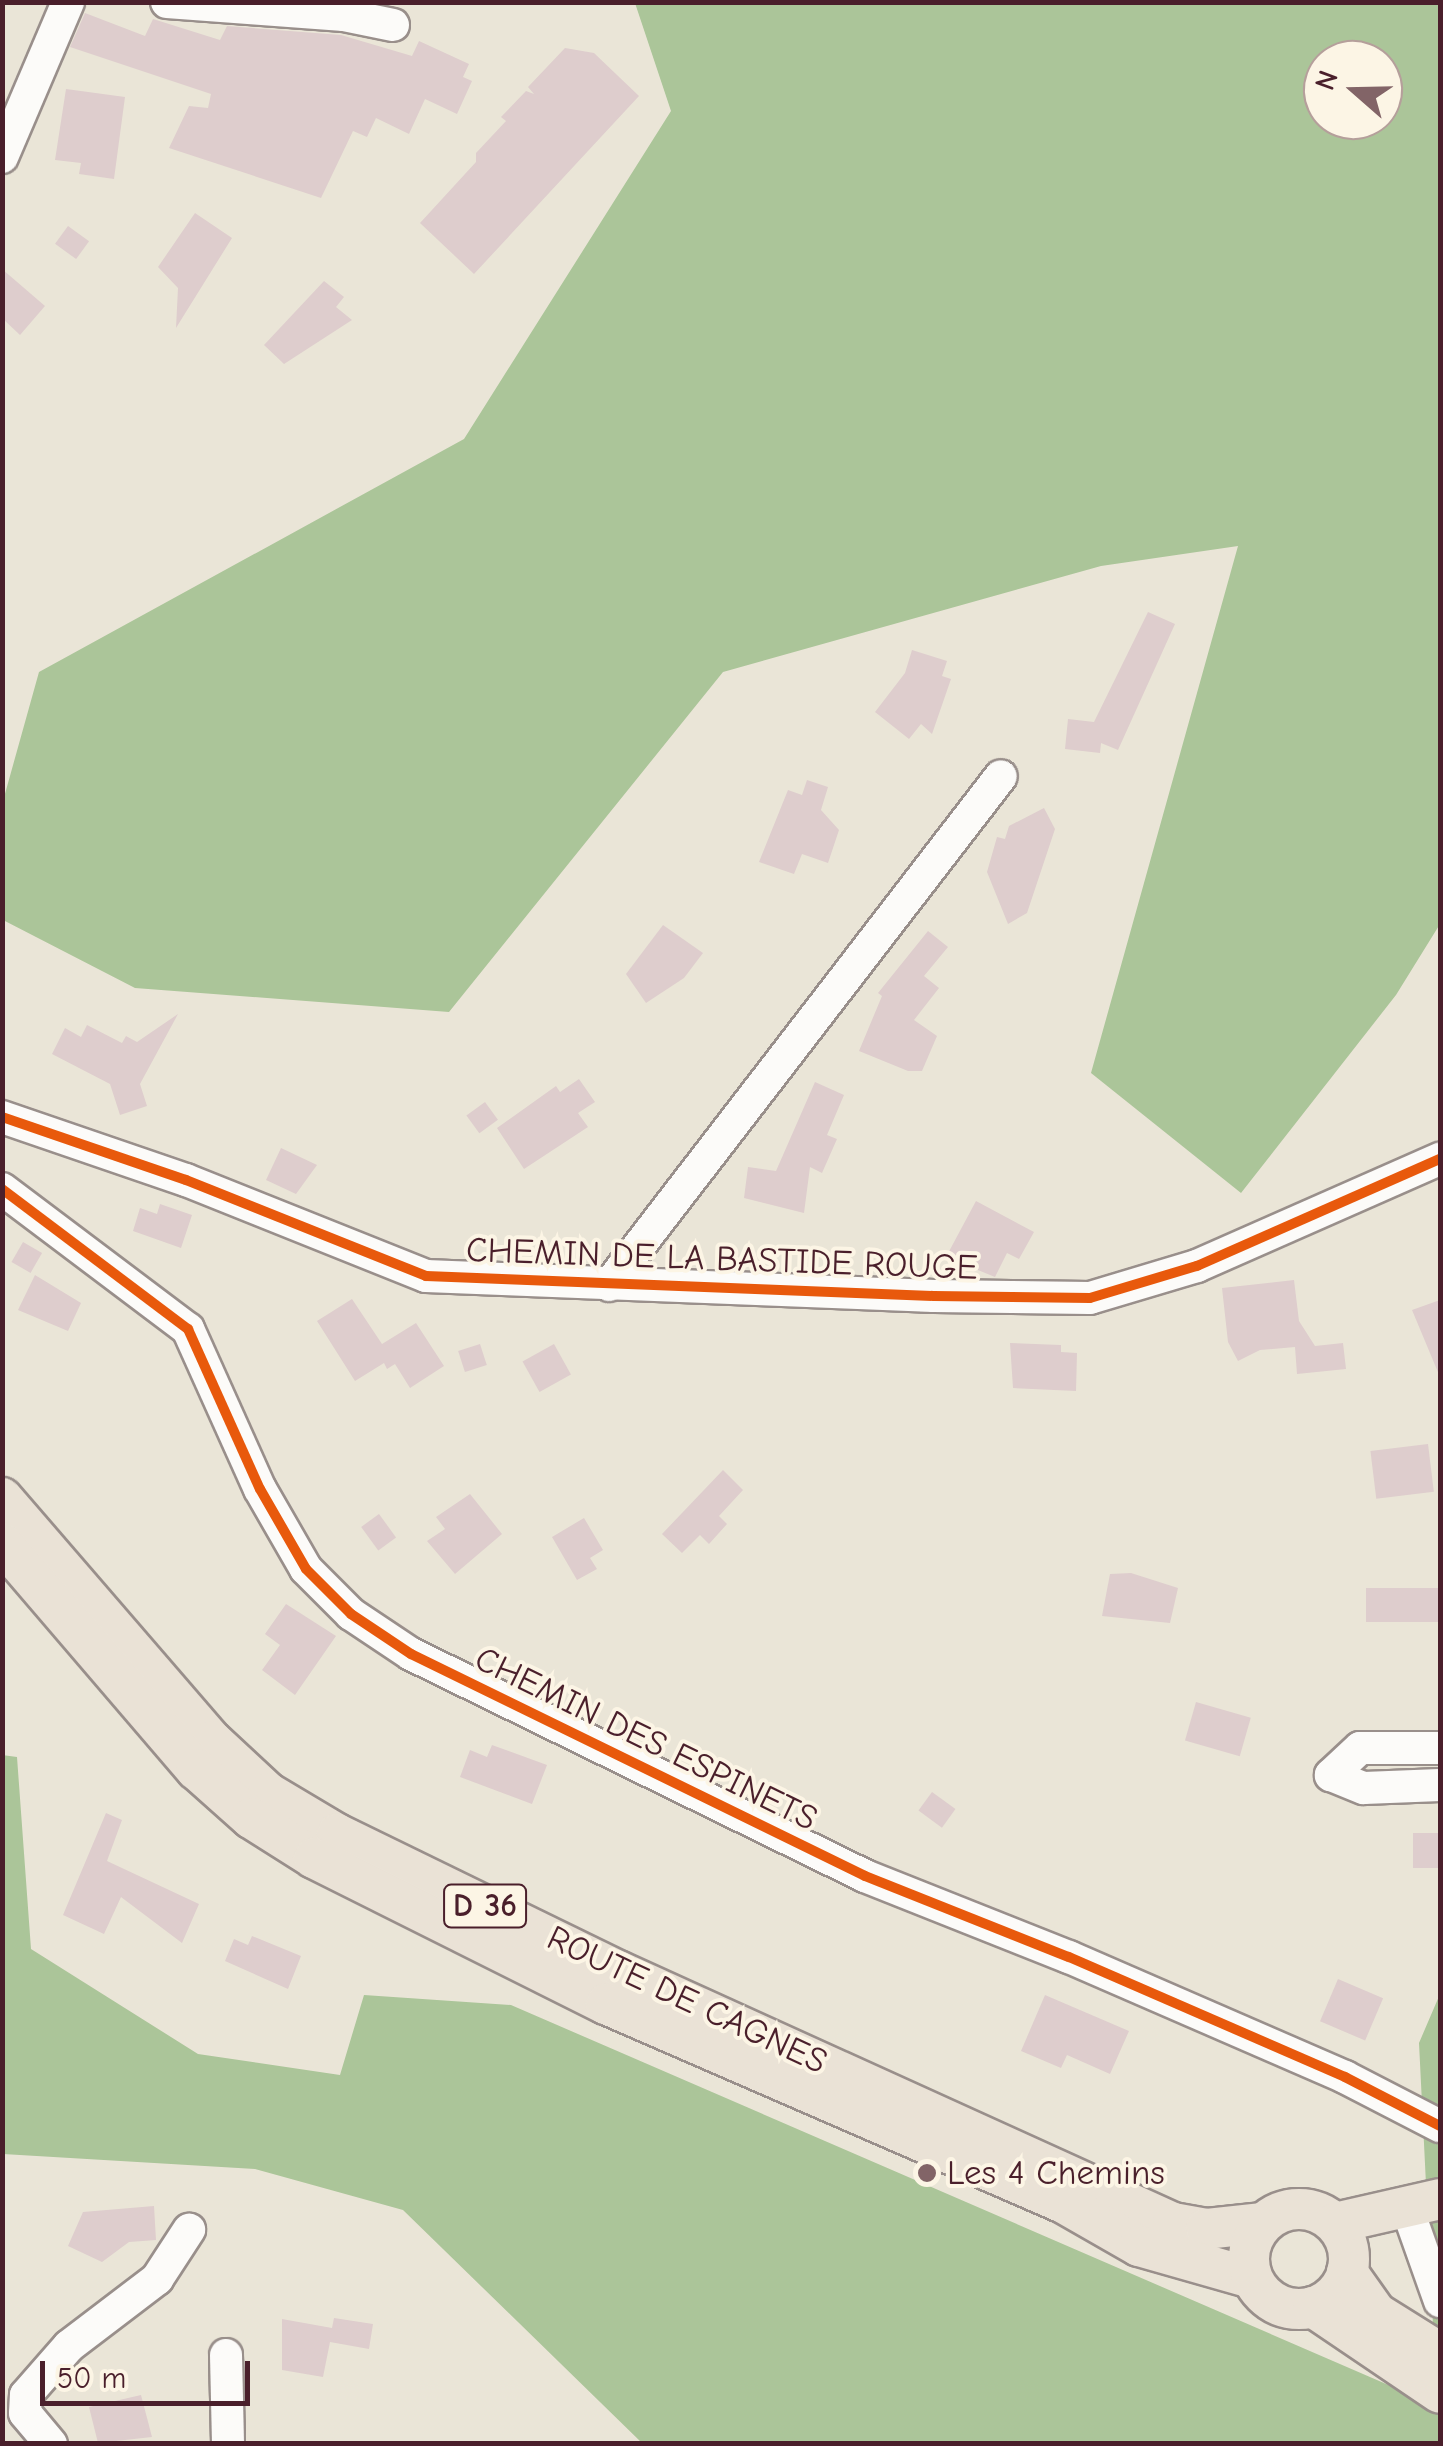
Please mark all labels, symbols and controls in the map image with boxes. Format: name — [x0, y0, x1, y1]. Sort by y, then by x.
north arrow — [1303, 40, 1403, 140]
text: N — [1309, 66, 1345, 94]
street label: CHEMIN DE LA BASTIDE ROUGE — [465, 1229, 979, 1289]
street label: CHEMIN DES ESPINETS — [468, 1638, 824, 1840]
road number: D 36 — [442, 1879, 528, 1933]
street label: ROUTE DE CAGNES — [541, 1917, 833, 2083]
place label: Les 4 Chemins — [947, 2152, 1165, 2194]
marker: Les 4 Chemins — [916, 2162, 938, 2184]
scale bar — [45, 2341, 255, 2403]
text: 50 m — [57, 2361, 126, 2396]

